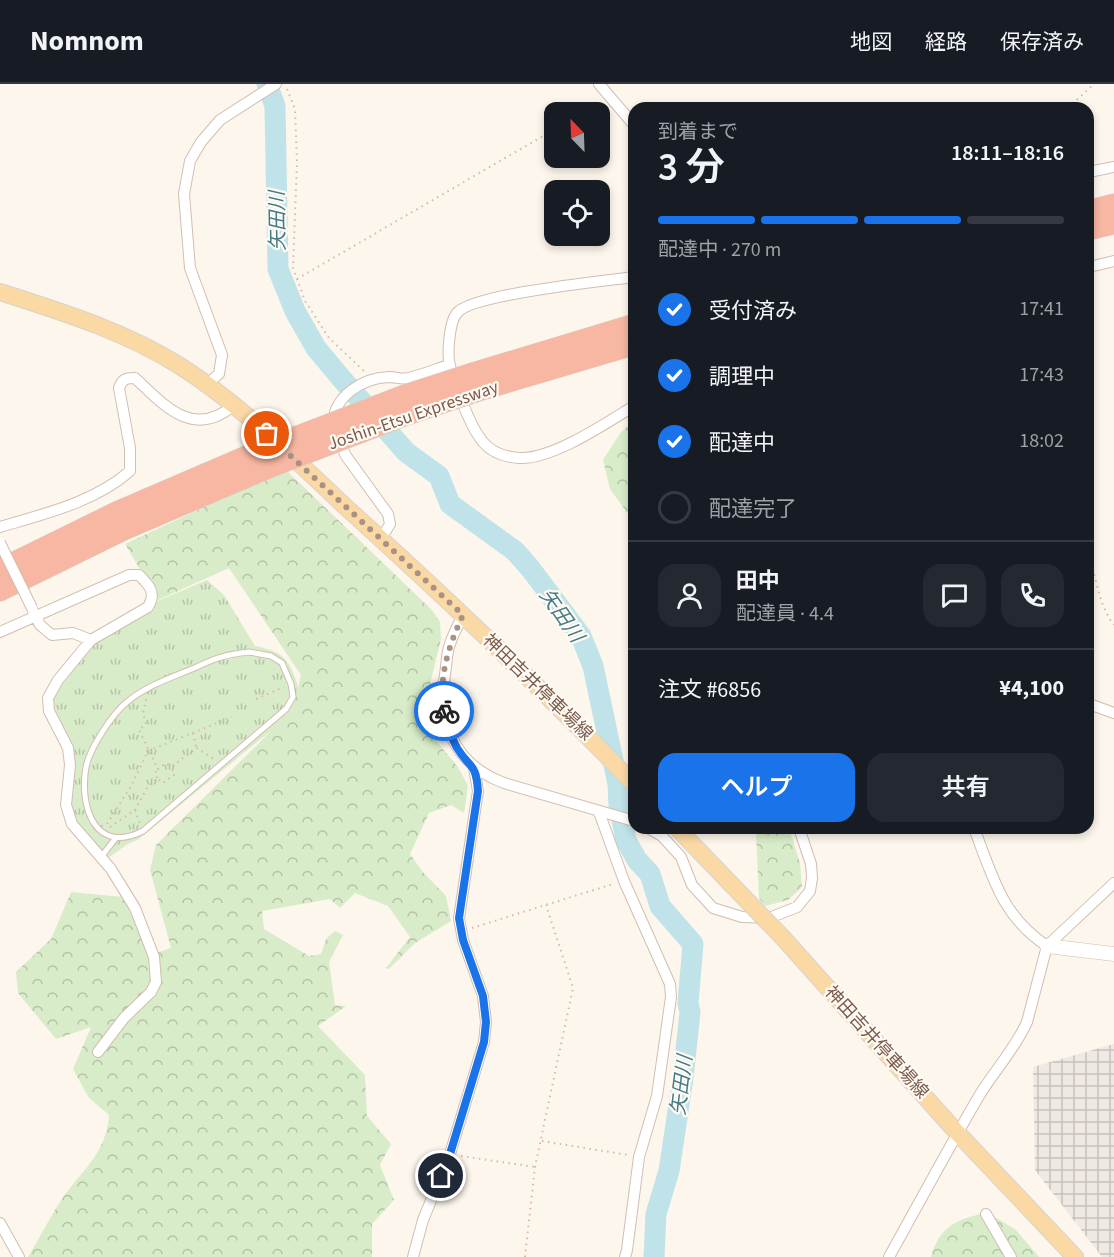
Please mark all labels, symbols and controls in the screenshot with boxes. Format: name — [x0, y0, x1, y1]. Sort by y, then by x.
text: Nomnom — [30, 21, 144, 61]
text: 地図 — [850, 27, 892, 57]
text: 経路 — [925, 27, 967, 57]
text: 保存済み — [1000, 27, 1084, 57]
north arrow — [544, 102, 610, 168]
map controls — [544, 102, 610, 246]
text: 到着まで — [658, 118, 738, 146]
text: 18:11–18:16 — [951, 137, 1064, 169]
text: 3 分 — [658, 140, 725, 196]
button: locate — [544, 180, 610, 246]
water label: 矢田川 — [263, 189, 293, 251]
text: 配達中 · 270 m — [658, 236, 781, 264]
icon: check — [658, 293, 691, 326]
text: 受付済み — [709, 295, 797, 327]
text: 17:41 — [1019, 295, 1064, 323]
icon: check — [658, 359, 691, 392]
text: 調理中 — [709, 361, 775, 393]
text: 17:43 — [1019, 361, 1064, 389]
street label: Joshin-Etsu Expressway — [325, 374, 502, 456]
pin — [241, 408, 292, 459]
icon: bag — [250, 417, 283, 450]
icon: check — [658, 425, 691, 458]
text: 配達中 — [709, 427, 775, 459]
text: 18:02 — [1019, 427, 1064, 455]
text: 配達完了 — [709, 493, 797, 525]
button: person — [658, 564, 721, 627]
button: chat — [923, 564, 986, 627]
button: phone — [1001, 564, 1064, 627]
text: 田中 — [736, 565, 780, 597]
water label: 矢田川 — [533, 583, 591, 650]
text: 配達員 · 4.4 — [736, 600, 834, 628]
street label: 神田吉井停車場線 — [477, 628, 598, 746]
text: ¥4,100 — [999, 672, 1064, 704]
text: 注文 #6856 — [658, 674, 761, 706]
courier — [414, 681, 474, 741]
icon: bike — [428, 695, 461, 728]
button: ヘルプ — [658, 753, 855, 822]
button: 共有 — [867, 753, 1064, 822]
street label: 神田吉井停車場線 — [819, 980, 934, 1104]
water label: 矢田川 — [664, 1052, 700, 1117]
pin — [415, 1150, 466, 1201]
icon: home — [424, 1159, 457, 1192]

